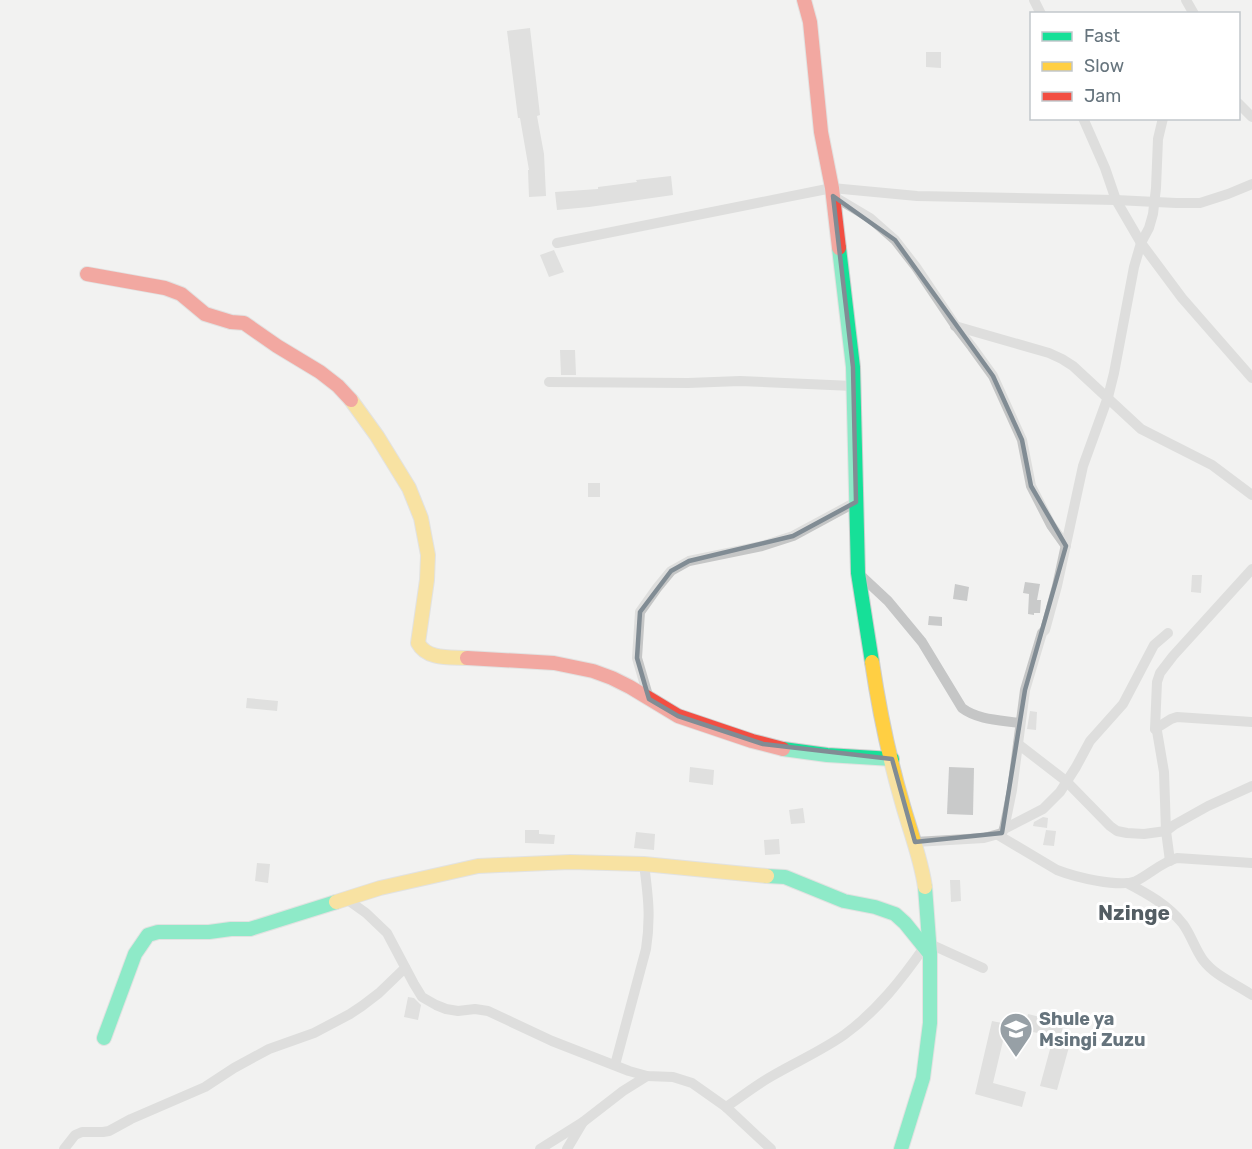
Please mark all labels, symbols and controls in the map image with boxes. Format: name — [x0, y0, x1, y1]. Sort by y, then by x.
legend — [1030, 12, 1240, 120]
text: Fast — [1084, 25, 1120, 47]
text: Slow — [1084, 55, 1124, 77]
text: Jam — [1084, 85, 1121, 107]
district label: Nzinge — [1098, 900, 1170, 925]
place label: Shule ya Msingi Zuzu — [1039, 1008, 1146, 1051]
school or university icon: Shule ya Msingi Zuzu — [998, 1011, 1034, 1058]

